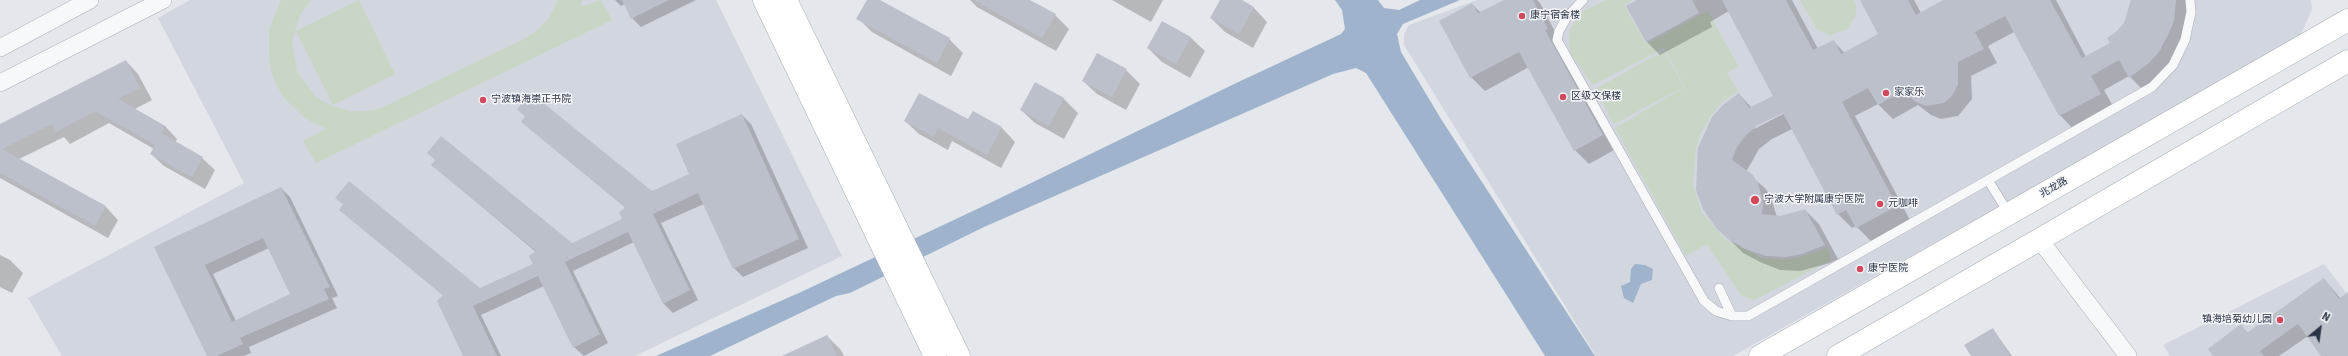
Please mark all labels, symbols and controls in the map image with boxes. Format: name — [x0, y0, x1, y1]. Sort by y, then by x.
place label: 康宁宿舍楼 — [1530, 10, 1580, 22]
marker: 康宁宿舍楼 — [1517, 11, 1527, 21]
place label: 家家乐 — [1894, 87, 1924, 99]
marker: 家家乐 — [1881, 88, 1891, 98]
place label: 区级文保楼 — [1571, 91, 1621, 103]
marker: 区级文保楼 — [1558, 92, 1568, 102]
place label: 宁波镇海崇正书院 — [491, 94, 571, 106]
marker: 宁波镇海崇正书院 — [478, 95, 488, 105]
street label: 兆龙路 — [2038, 175, 2070, 201]
marker: 宁波大学附属康宁医院 — [1749, 194, 1761, 206]
place label: 宁波大学附属康宁医院 — [1764, 194, 1864, 206]
place label: 元咖啡 — [1888, 198, 1918, 210]
marker: 元咖啡 — [1875, 199, 1885, 209]
place label: 康宁医院 — [1868, 263, 1908, 275]
marker: 康宁医院 — [1855, 264, 1865, 274]
north arrow — [2300, 308, 2340, 348]
text: N — [2319, 309, 2333, 325]
place label: 镇海培菊幼儿园 — [2202, 314, 2272, 326]
marker: 镇海培菊幼儿园 — [2275, 315, 2285, 325]

